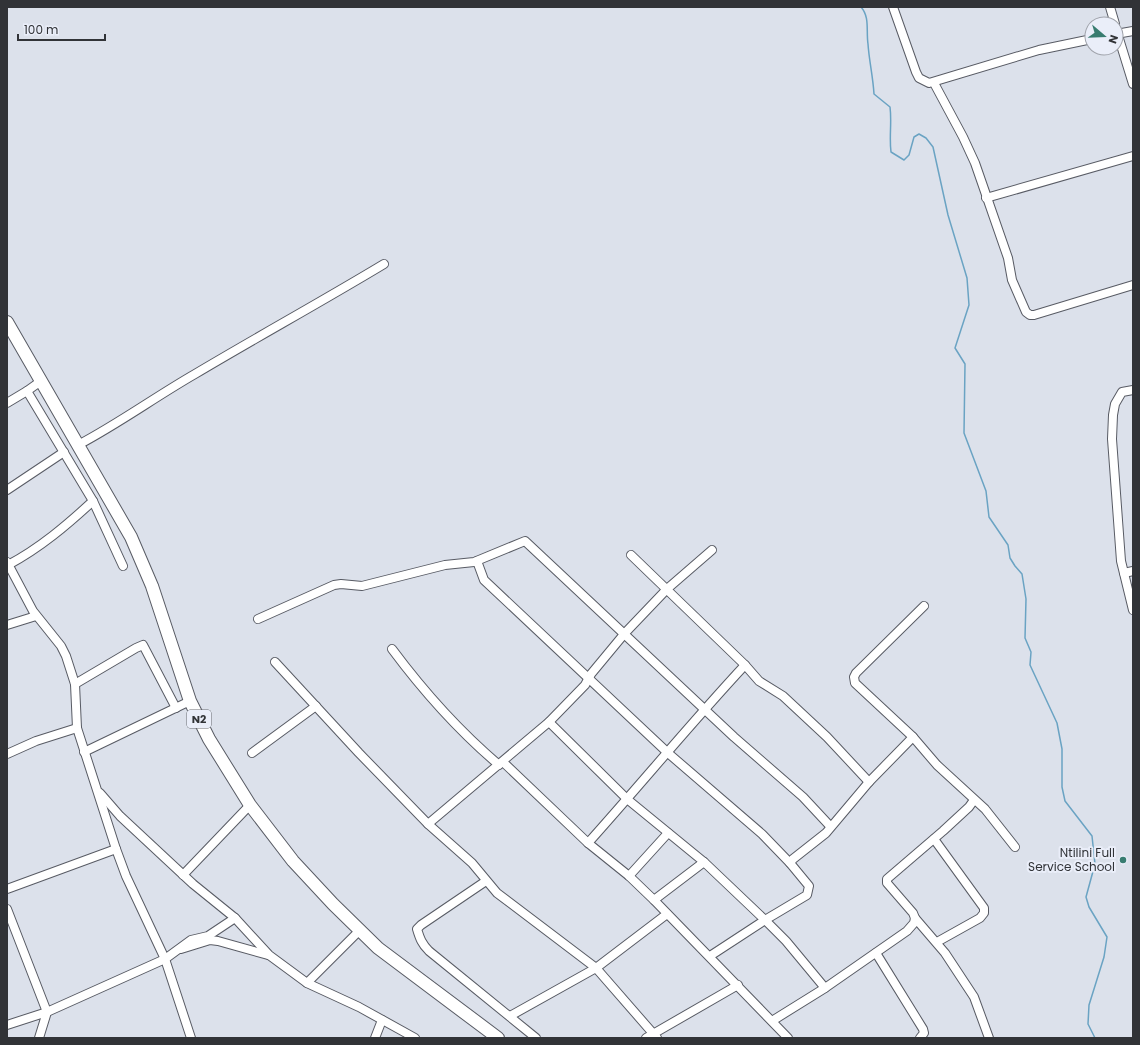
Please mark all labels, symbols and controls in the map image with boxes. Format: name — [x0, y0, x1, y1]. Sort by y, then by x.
scale bar — [18, 16, 105, 42]
north arrow — [1084, 16, 1124, 56]
text: 100 m — [24, 21, 58, 38]
text: N — [1105, 33, 1122, 46]
road number: N2 — [187, 710, 211, 728]
place label: Ntilini Full Service School — [1028, 844, 1115, 875]
marker: Ntilini Full Service School — [1118, 855, 1128, 865]

